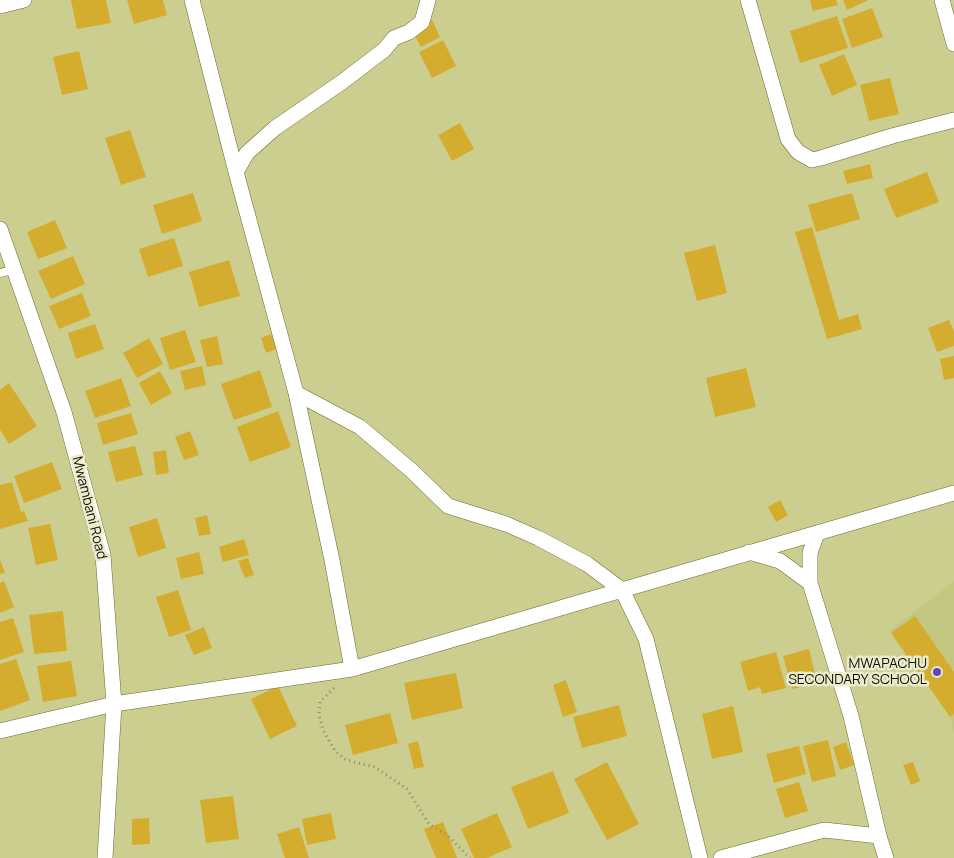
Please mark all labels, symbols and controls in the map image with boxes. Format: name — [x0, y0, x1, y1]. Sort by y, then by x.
street label: Mwambani Road — [68, 455, 110, 561]
place label: MWAPACHU SECONDARY SCHOOL — [788, 656, 927, 689]
marker: MWAPACHU SECONDARY SCHOOL — [931, 666, 943, 678]

